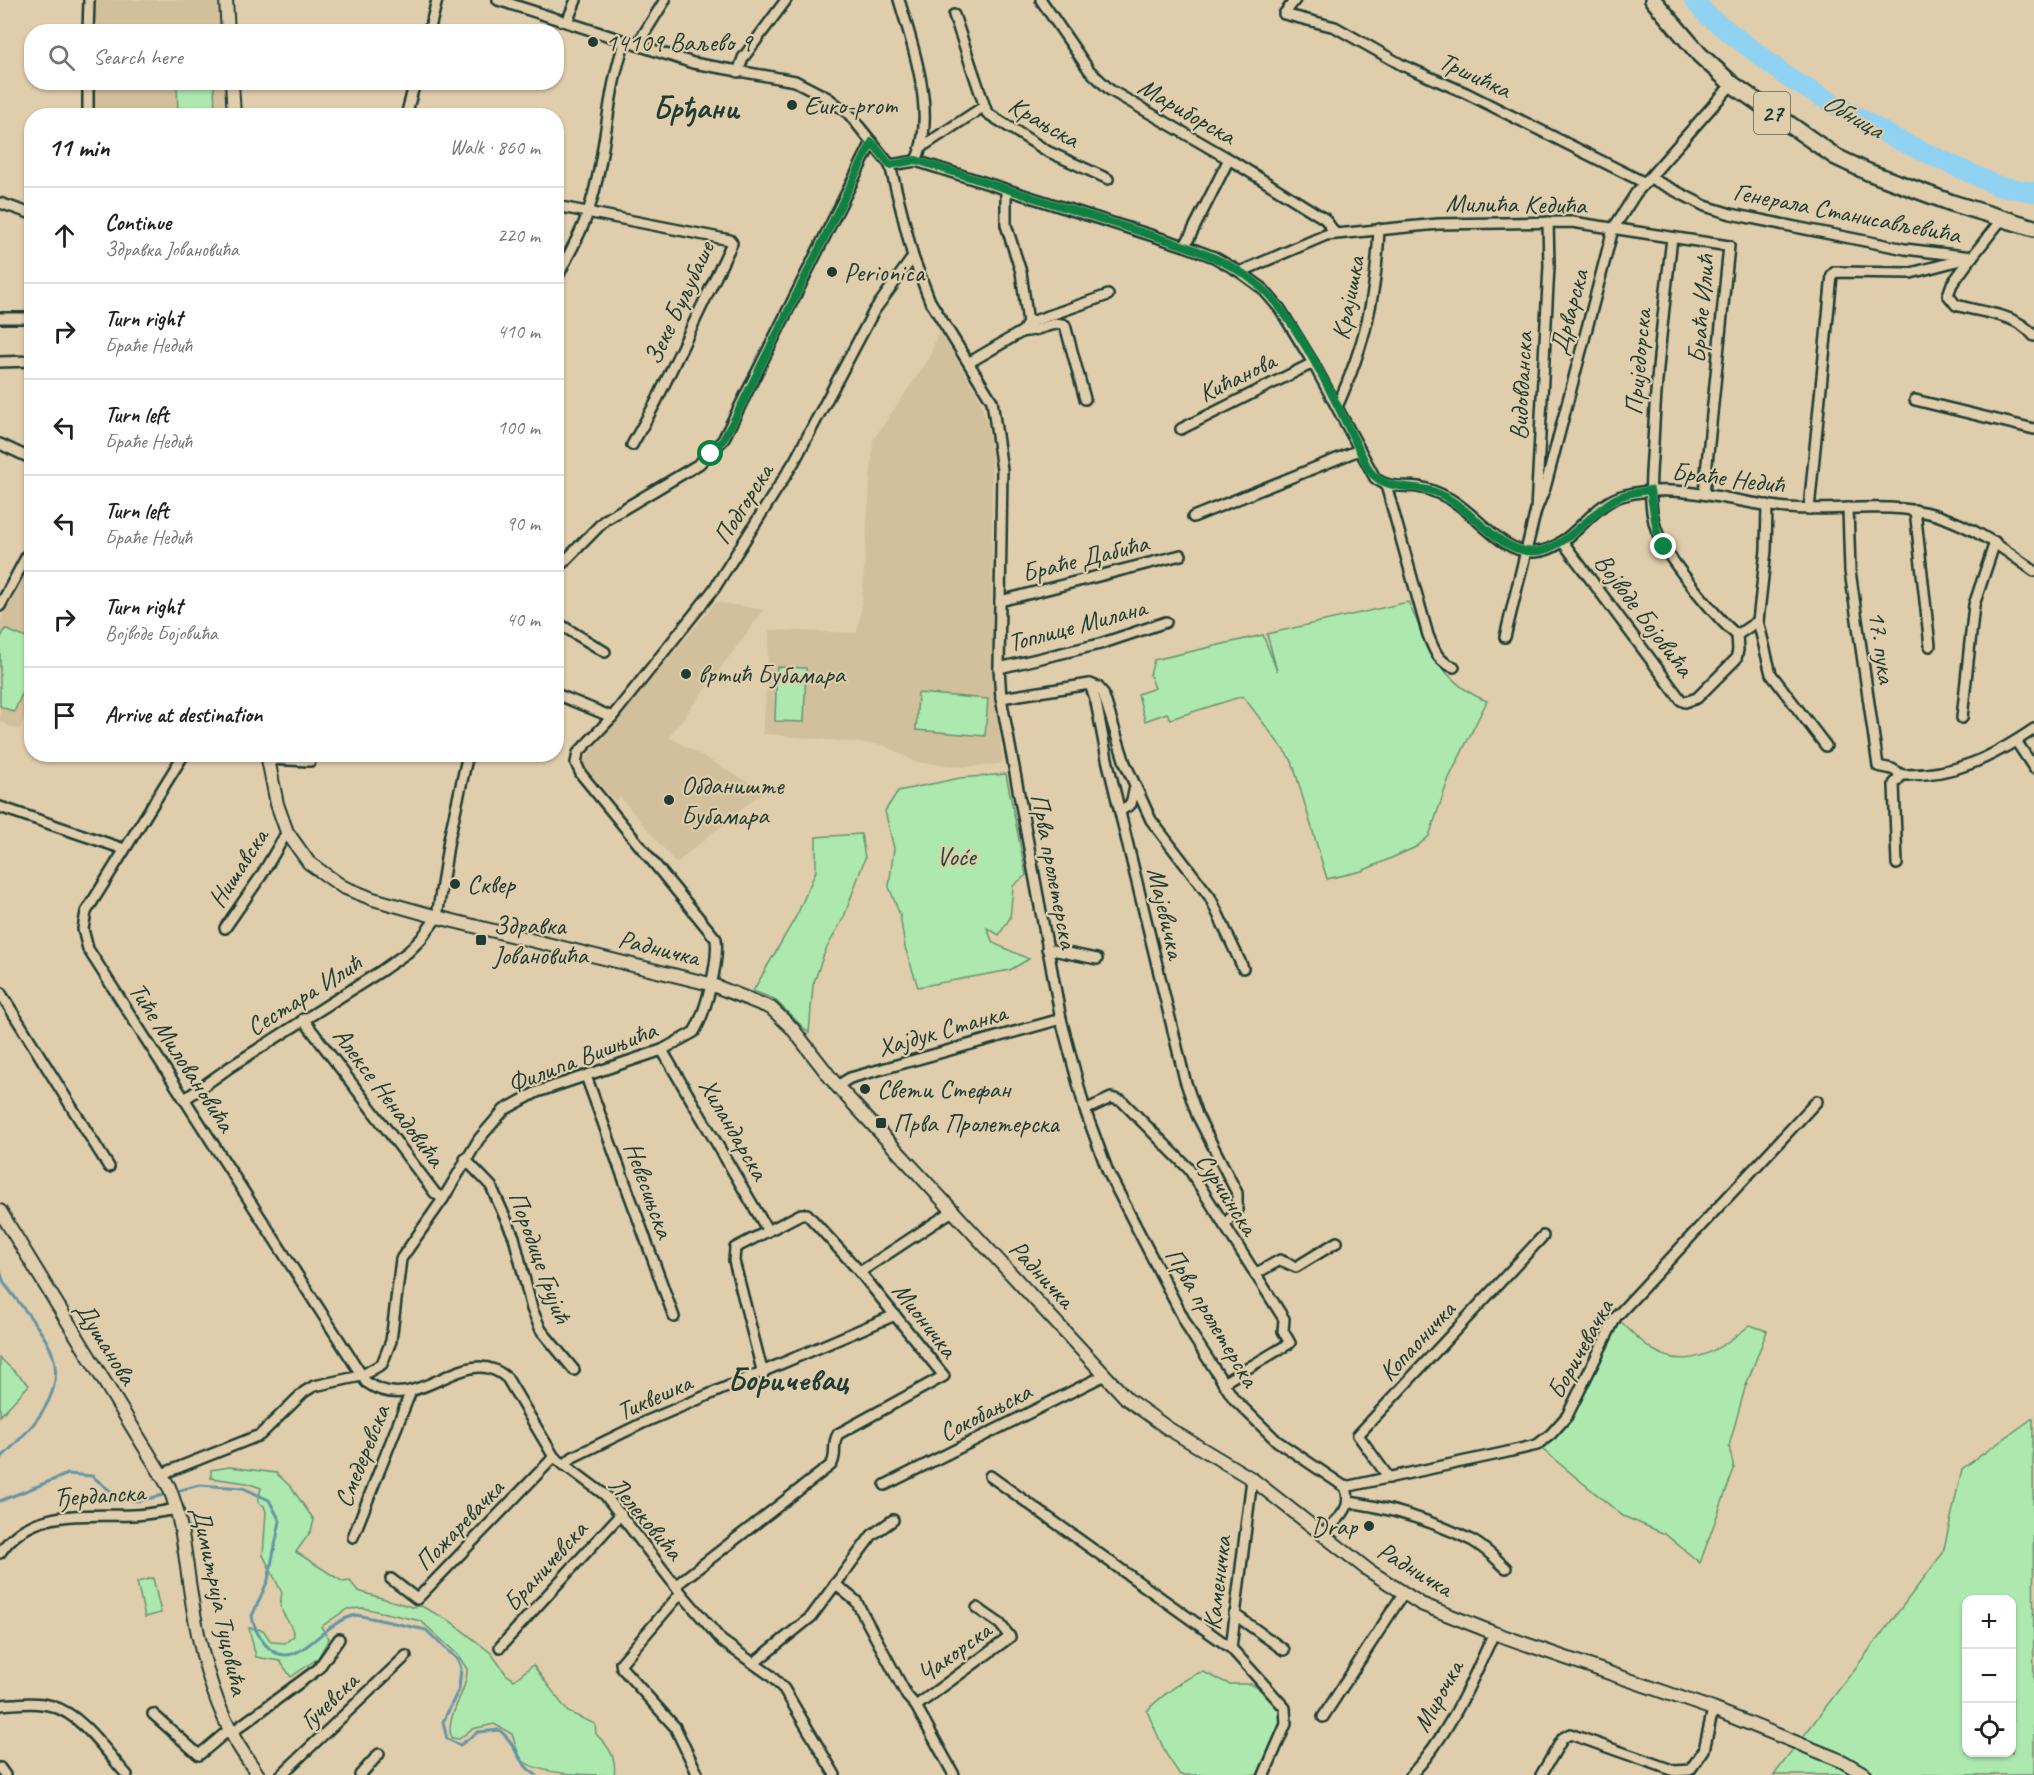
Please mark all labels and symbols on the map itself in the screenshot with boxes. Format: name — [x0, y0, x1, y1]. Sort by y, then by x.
place label: 14109 Ваљево 9 — [605, 26, 754, 59]
marker: 14109 Ваљево 9 — [586, 35, 600, 49]
street label: Тршићка — [1434, 44, 1518, 107]
street label: Мариборска — [1132, 70, 1243, 153]
water label: Обница — [1817, 84, 1891, 147]
district label: Брђани — [653, 87, 741, 128]
place label: Euro-prom — [804, 89, 899, 122]
street label: Крањска — [1003, 89, 1087, 156]
road number: 27 — [1754, 92, 1790, 134]
marker: Euro-prom — [785, 98, 799, 112]
street label: Генерала Станисављевића — [1731, 175, 1965, 252]
street label: Милића Кедића — [1445, 186, 1588, 222]
street label: Зеке Буљубаше — [636, 235, 723, 370]
street label: Крајишка — [1324, 252, 1373, 343]
street label: Браће Илић — [1680, 252, 1722, 365]
place label: Perionica — [844, 256, 926, 289]
street label: Дрварска — [1542, 264, 1597, 358]
marker: Perionica — [825, 265, 839, 279]
street label: Приједорска — [1617, 305, 1659, 416]
street label: Видовданска — [1502, 329, 1540, 441]
street label: Кићанова — [1193, 343, 1283, 410]
route start — [697, 440, 723, 466]
street label: Подгорска — [705, 455, 782, 551]
street label: Браће Недић — [1670, 455, 1788, 501]
street label: Браће Дабића — [1018, 526, 1153, 590]
route end — [1650, 533, 1676, 559]
street label: Војводе Бојовића — [1587, 547, 1702, 685]
street label: Топлице Милана — [1004, 590, 1152, 659]
street label: 17. пука — [1861, 608, 1904, 687]
place label: вртић Бубамара — [698, 658, 846, 691]
marker: вртић Бубамара — [679, 667, 693, 681]
place label: Обданиште Бубамара — [681, 769, 785, 832]
street label: Прва пролетерска — [1023, 791, 1085, 953]
marker: Обданиште Бубамара — [662, 793, 676, 807]
street label: Нишавска — [200, 820, 277, 914]
park label: Voće — [937, 840, 978, 873]
street label: Мајевичка — [1139, 864, 1193, 964]
place label: Сквер — [467, 868, 517, 901]
marker: Сквер — [448, 877, 462, 891]
place label: Здравка Јовановића — [491, 909, 589, 972]
street label: Радничка — [615, 922, 705, 975]
marker: Здравка Јовановића — [474, 933, 488, 947]
street label: Сестара Илић — [240, 946, 369, 1043]
street label: Тиће Миловановића — [121, 976, 244, 1140]
street label: Хајдук Станка — [874, 995, 1012, 1064]
street label: Филипа Вишњића — [503, 1013, 663, 1101]
street label: Алексе Ненадовића — [326, 1020, 453, 1175]
street label: Хиландарска — [692, 1072, 777, 1187]
place label: Свети Стефан — [877, 1073, 1012, 1106]
marker: Свети Стефан — [858, 1082, 872, 1096]
place label: Прва Пролетерска — [893, 1107, 1060, 1140]
marker: Прва Пролетерска — [874, 1116, 888, 1130]
street label: Невесињска — [616, 1137, 682, 1244]
street label: Сурчинска — [1188, 1147, 1267, 1243]
street label: Породице Грујић — [501, 1187, 580, 1329]
street label: Радничка — [1002, 1233, 1084, 1317]
street label: Прва пролетерска — [1157, 1241, 1267, 1394]
street label: Мионичка — [885, 1275, 966, 1366]
street label: Боричевачка — [1539, 1292, 1622, 1405]
street label: Копаоничка — [1371, 1293, 1464, 1388]
street label: Душанова — [68, 1295, 145, 1392]
district label: Боричевац — [727, 1359, 849, 1400]
street label: Тиквешка — [611, 1365, 699, 1428]
street label: Сокобањска — [933, 1374, 1038, 1449]
street label: Смедеревска — [327, 1399, 398, 1512]
street label: Лелековића — [601, 1469, 692, 1568]
street label: Пожаревачка — [407, 1471, 512, 1578]
street label: Ђердапска — [52, 1475, 148, 1515]
street label: Димитрија Туцовића — [184, 1504, 256, 1700]
place label: Drap — [1311, 1510, 1359, 1543]
street label: Браничевска — [496, 1512, 596, 1618]
marker: Drap — [1362, 1519, 1376, 1533]
street label: Каменичка — [1195, 1533, 1239, 1632]
street label: Радничка — [1371, 1534, 1461, 1605]
street label: Чакорска — [911, 1613, 999, 1690]
street label: Мирочка — [1405, 1652, 1472, 1738]
street label: Гучевска — [293, 1663, 367, 1737]

